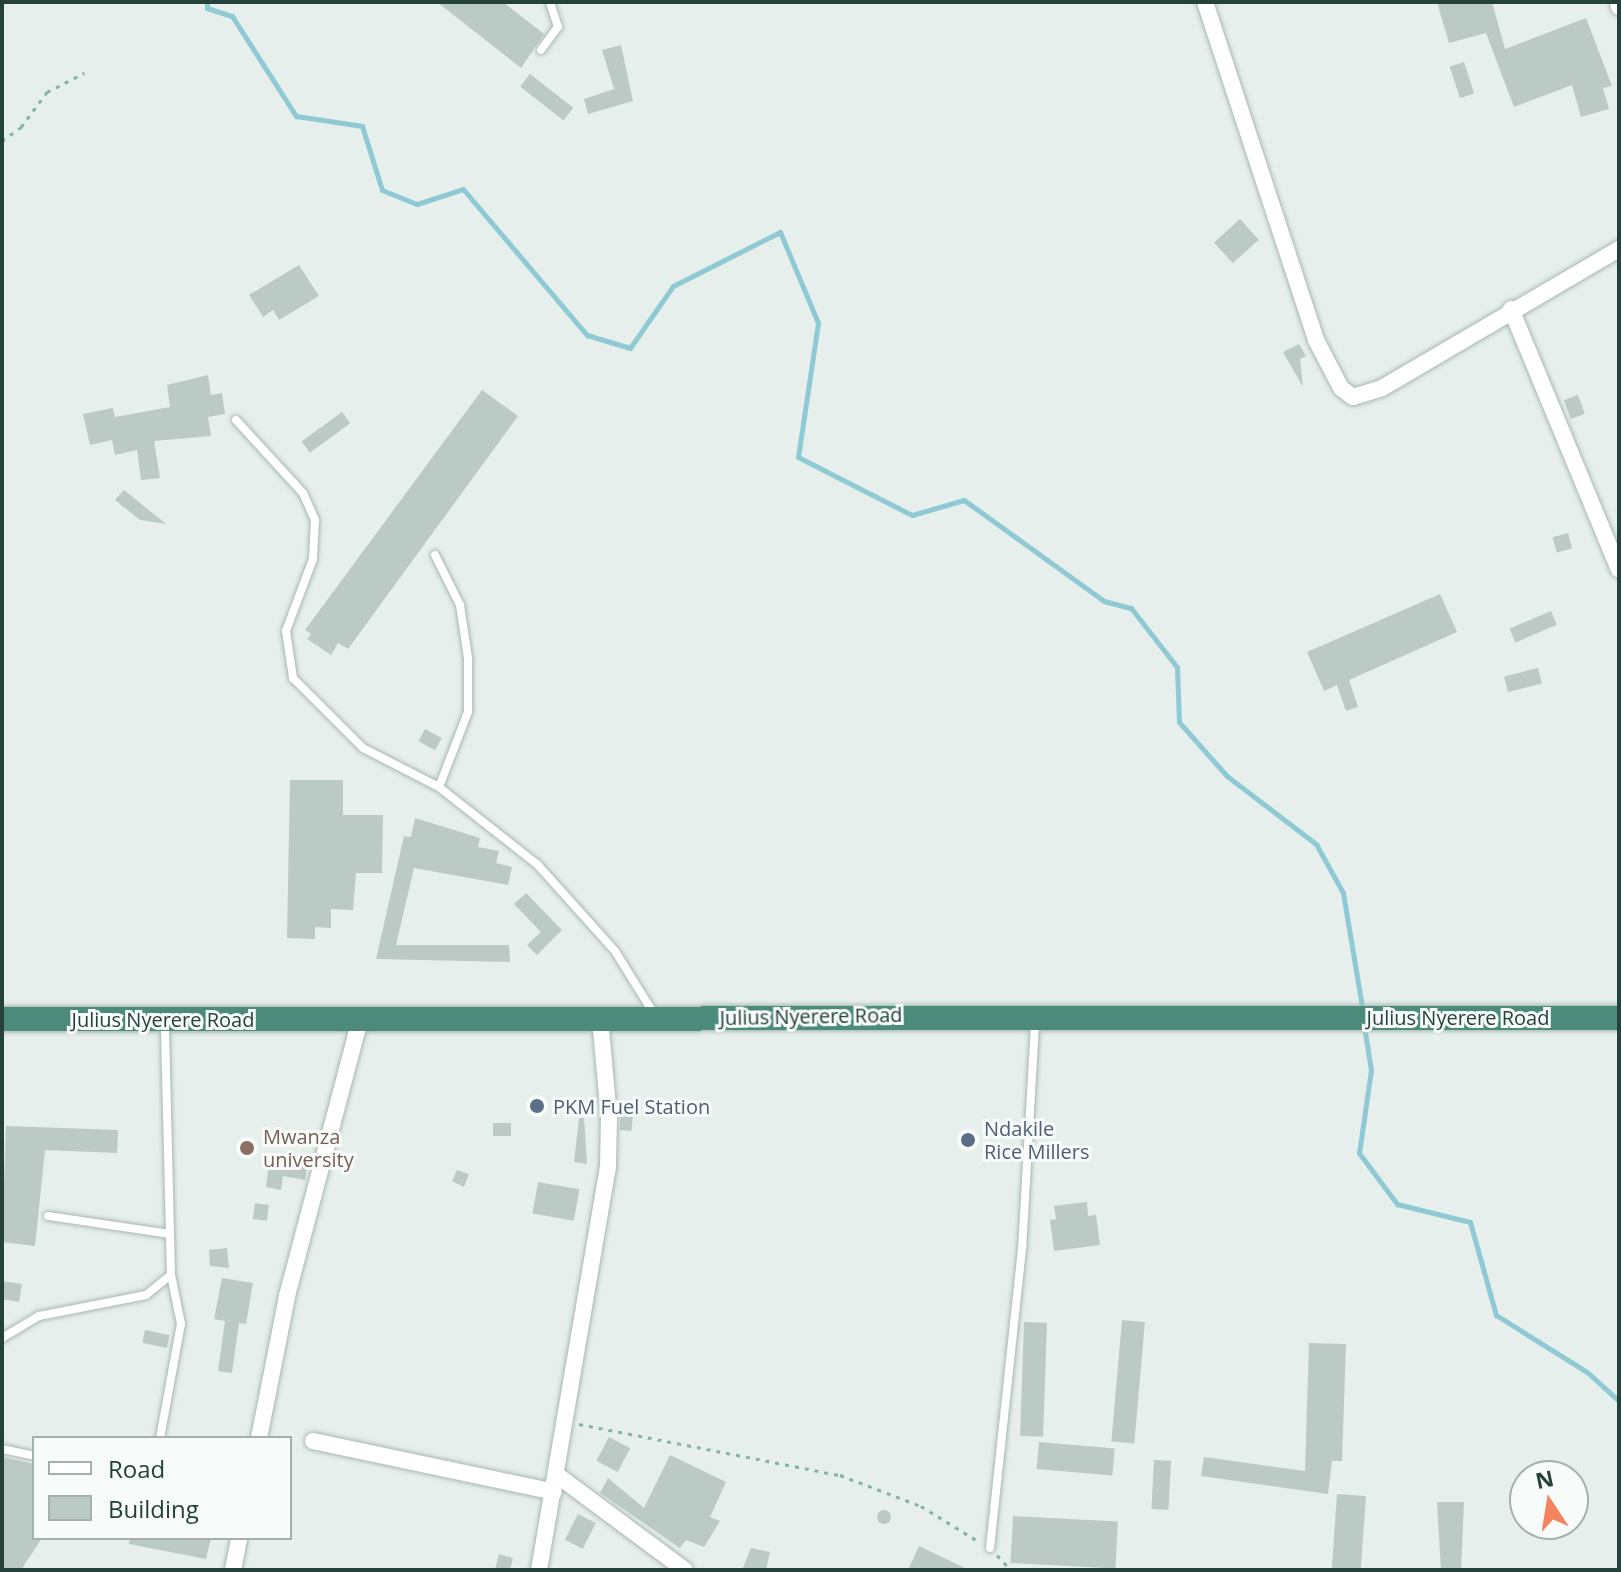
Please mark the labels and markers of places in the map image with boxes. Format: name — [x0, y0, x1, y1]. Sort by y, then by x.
place label: PKM Fuel Station — [553, 1094, 710, 1118]
marker: PKM Fuel Station — [528, 1097, 546, 1115]
place label: Ndakile Rice Millers — [984, 1116, 1089, 1163]
place label: Mwanza university — [263, 1124, 354, 1171]
marker: Ndakile Rice Millers — [959, 1131, 977, 1149]
marker: Mwanza university — [238, 1139, 256, 1157]

